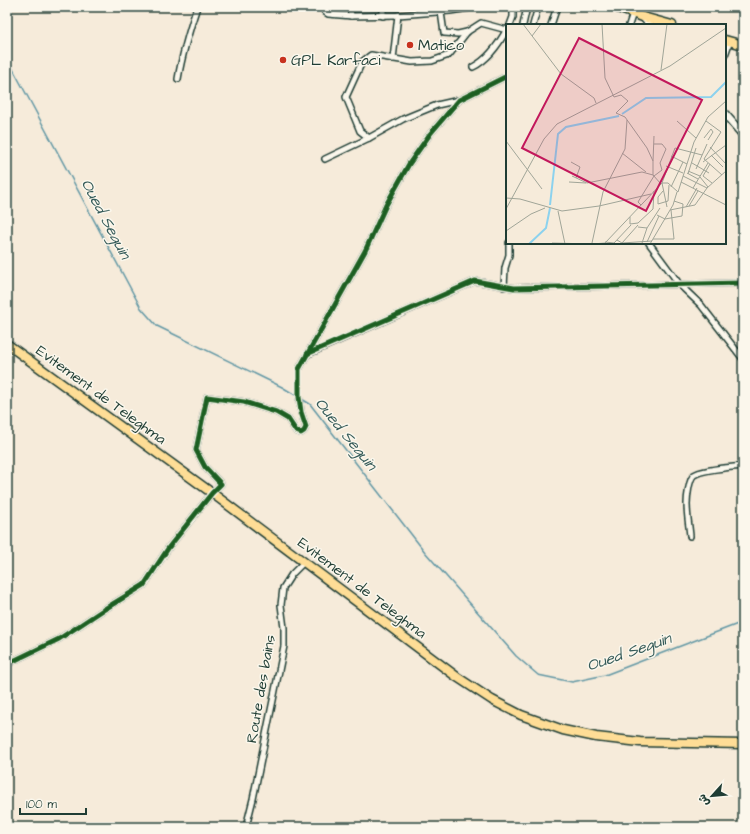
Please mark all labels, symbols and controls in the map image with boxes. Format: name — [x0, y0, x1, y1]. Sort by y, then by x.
inset map — [506, 24, 726, 244]
place label: Matico — [418, 35, 465, 56]
marker: Matico — [405, 40, 415, 50]
place label: GPL Karfaci — [291, 50, 381, 71]
marker: GPL Karfaci — [278, 55, 288, 65]
water label: Oued Seguin — [75, 175, 137, 265]
street label: Evitement de Teleghma — [31, 340, 171, 451]
water label: Oued Seguin — [309, 393, 383, 477]
street label: Evitement de Teleghma — [293, 532, 431, 645]
water label: Oued Seguin — [584, 627, 676, 678]
street label: Route des bains — [241, 633, 281, 745]
north arrow — [692, 776, 732, 816]
scale bar — [20, 790, 86, 816]
text: ش — [694, 792, 713, 809]
text: 100 m — [26, 796, 57, 813]

